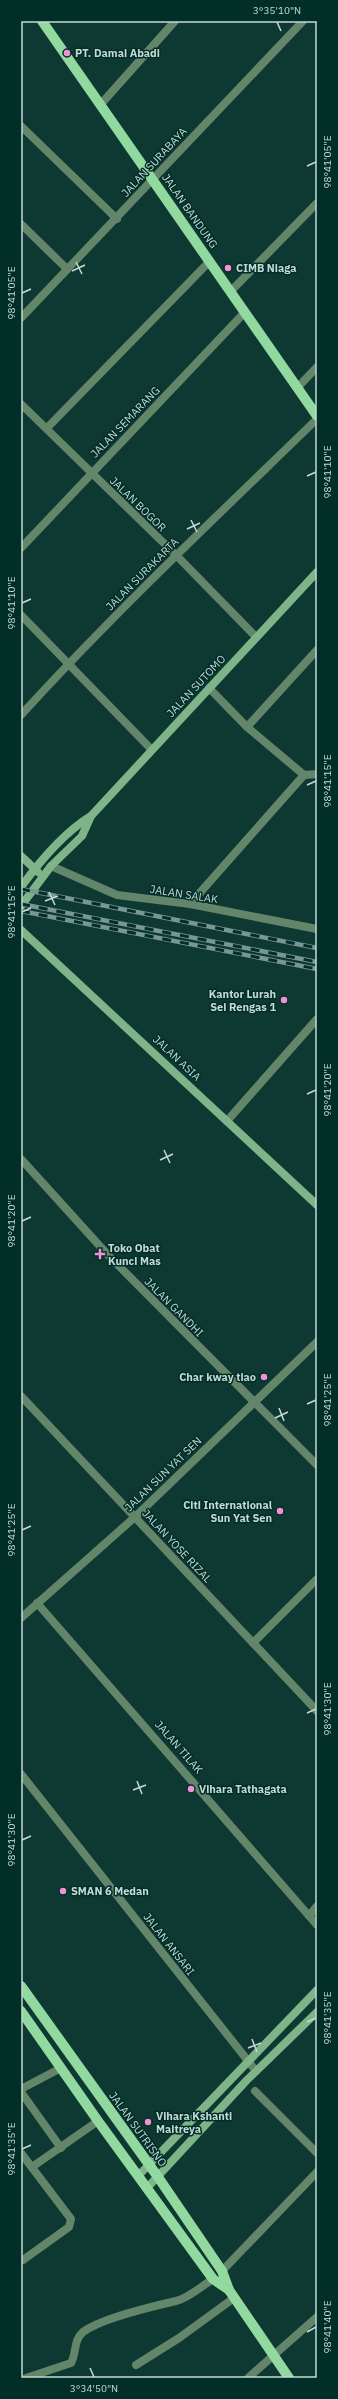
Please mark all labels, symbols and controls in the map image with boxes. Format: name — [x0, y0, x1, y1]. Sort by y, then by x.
text: 3°35'10"N — [253, 4, 301, 17]
place label: PT. Damai Abadi — [75, 46, 160, 60]
marker: PT. Damai Abadi — [62, 48, 72, 58]
street label: JALAN SURABAYA — [118, 124, 190, 200]
text: 98°41'05"E — [321, 135, 334, 189]
street label: JALAN BANDUNG — [159, 171, 221, 251]
place label: CIMB Niaga — [236, 261, 297, 275]
marker: CIMB Niaga — [223, 263, 233, 273]
text: 98°41'05"E — [5, 266, 18, 320]
street label: JALAN SEMARANG — [87, 383, 163, 461]
text: 98°41'10"E — [321, 445, 334, 499]
street label: JALAN BOGOR — [107, 474, 169, 534]
street label: JALAN SURAKARTA — [103, 535, 181, 613]
text: 98°41'10"E — [5, 576, 18, 630]
street label: JALAN SUTOMO — [164, 652, 229, 720]
text: 98°41'15"E — [321, 754, 334, 808]
street label: JALAN SALAK — [149, 882, 219, 906]
text: 98°41'15"E — [5, 885, 18, 939]
place label: Kantor Lurah Sei Rengas 1 — [209, 987, 276, 1014]
marker: Kantor Lurah Sei Rengas 1 — [279, 995, 289, 1005]
street label: JALAN ASIA — [150, 1032, 204, 1084]
text: 98°41'20"E — [321, 1063, 334, 1117]
text: 98°41'20"E — [5, 1194, 18, 1248]
place label: Toko Obat Kunci Mas — [108, 1241, 161, 1268]
marker: Toko Obat Kunci Mas — [95, 1249, 105, 1259]
street label: JALAN GANDHI — [142, 1275, 206, 1339]
place label: Char kway tiao — [179, 1370, 256, 1384]
marker: Char kway tiao — [259, 1372, 269, 1382]
text: 98°41'25"E — [321, 1373, 334, 1427]
street label: JALAN SUN YAT SEN — [122, 1434, 204, 1514]
place label: Citi International Sun Yat Sen — [183, 1498, 273, 1525]
text: 98°41'25"E — [5, 1503, 18, 1557]
street label: JALAN YOSE RIZAL — [139, 1506, 215, 1586]
marker: Citi International Sun Yat Sen — [275, 1506, 285, 1516]
text: 98°41'30"E — [321, 1682, 334, 1736]
street label: JALAN TILAK — [152, 1717, 206, 1777]
place label: Vihara Tathagata — [199, 1782, 287, 1796]
marker: Vihara Tathagata — [186, 1784, 196, 1794]
text: 98°41'30"E — [5, 1813, 18, 1867]
place label: SMAN 6 Medan — [71, 1884, 149, 1898]
marker: SMAN 6 Medan — [58, 1886, 68, 1896]
street label: JALAN ANSARI — [140, 1910, 198, 1978]
text: 98°41'35"E — [321, 1991, 334, 2045]
street label: JALAN SUTRISNO — [106, 2089, 170, 2169]
place label: Vihara Kshanti Maitreya — [156, 2109, 232, 2136]
marker: Vihara Kshanti Maitreya — [143, 2117, 153, 2127]
text: 98°41'35"E — [5, 2122, 18, 2176]
text: 98°41'40"E — [321, 2300, 334, 2354]
text: 3°34'50"N — [70, 2382, 118, 2395]

